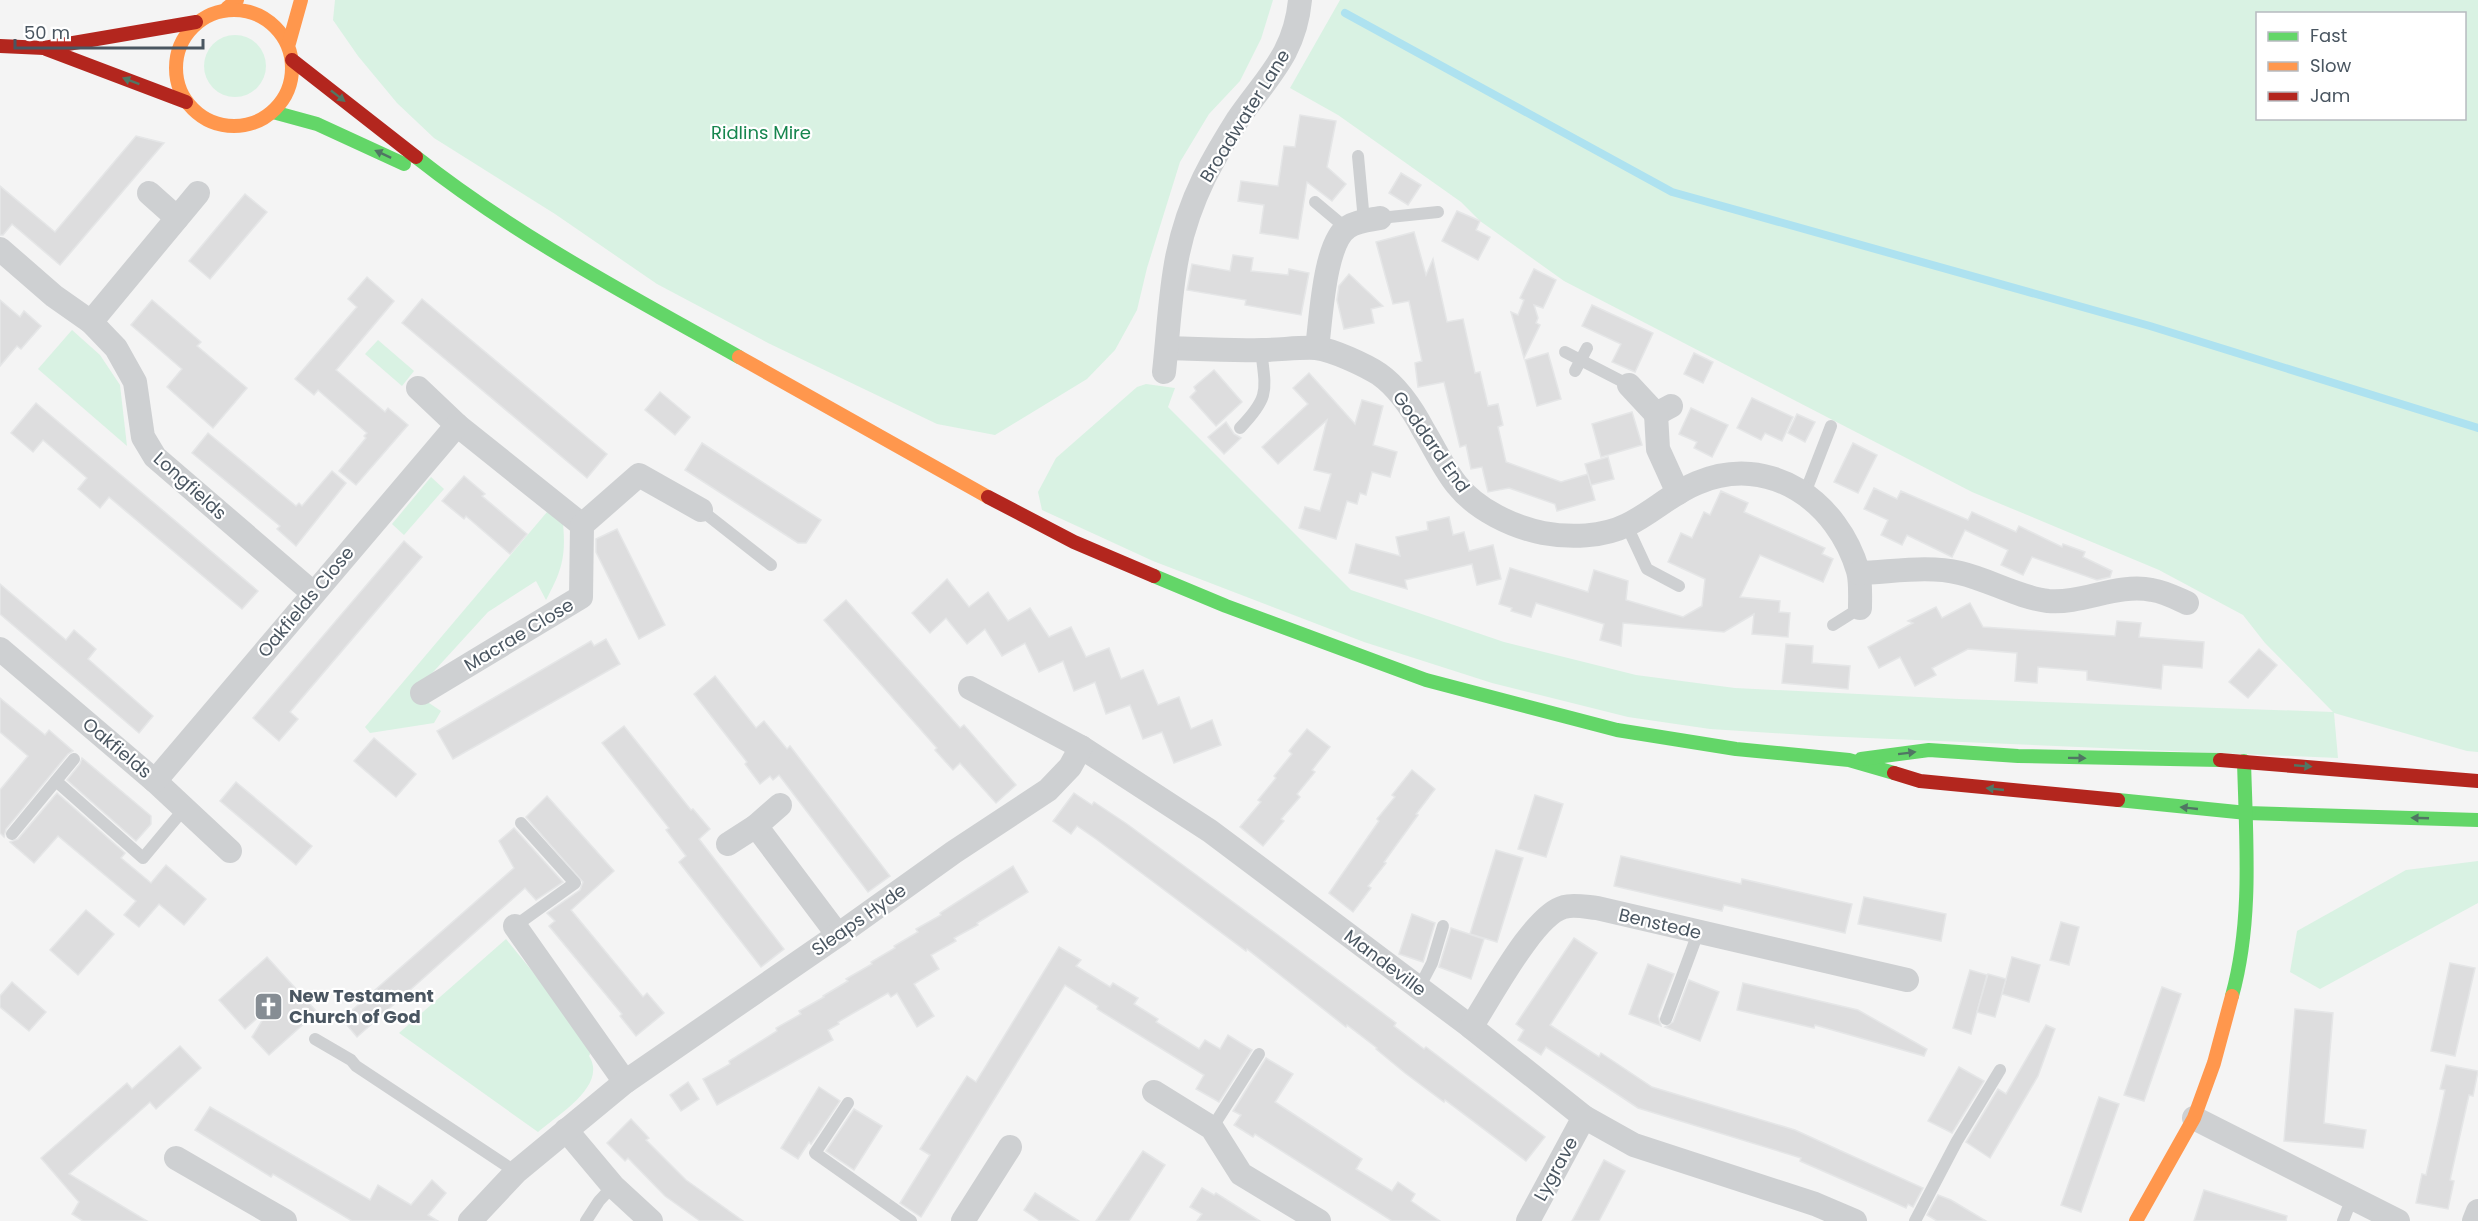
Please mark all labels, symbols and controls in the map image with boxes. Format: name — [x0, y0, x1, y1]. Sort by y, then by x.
scale bar — [15, 12, 202, 50]
legend — [2256, 12, 2466, 120]
text: 50 m — [24, 20, 70, 45]
text: Fast — [2310, 23, 2347, 48]
street label: Broadwater Lane — [1194, 44, 1296, 187]
text: Slow — [2310, 53, 2352, 78]
one-way arrow — [122, 76, 140, 85]
text: Jam — [2310, 83, 2350, 108]
one-way arrow — [330, 89, 346, 102]
park label: Ridlins Mire — [711, 120, 811, 145]
one-way arrow — [374, 150, 391, 159]
street label: Goddard End — [1387, 386, 1476, 497]
street label: Longfields — [148, 446, 232, 525]
street label: Oakfields Close — [252, 541, 360, 663]
street label: Macrae Close — [459, 592, 578, 677]
street label: Oakfields — [77, 711, 157, 784]
one-way arrow — [1897, 748, 1916, 757]
one-way arrow — [2067, 753, 2086, 762]
one-way arrow — [2293, 761, 2312, 771]
one-way arrow — [1985, 784, 2004, 794]
one-way arrow — [2179, 803, 2198, 813]
one-way arrow — [2410, 814, 2429, 823]
street label: Sleaps Hyde — [806, 878, 911, 962]
street label: Benstede — [1616, 902, 1704, 945]
street label: Mandeville — [1339, 923, 1432, 1002]
place label: New Testament Church of God — [289, 983, 434, 1029]
church icon: New Testament Church of God — [252, 990, 284, 1022]
street label: Lygrave — [1528, 1132, 1584, 1206]

